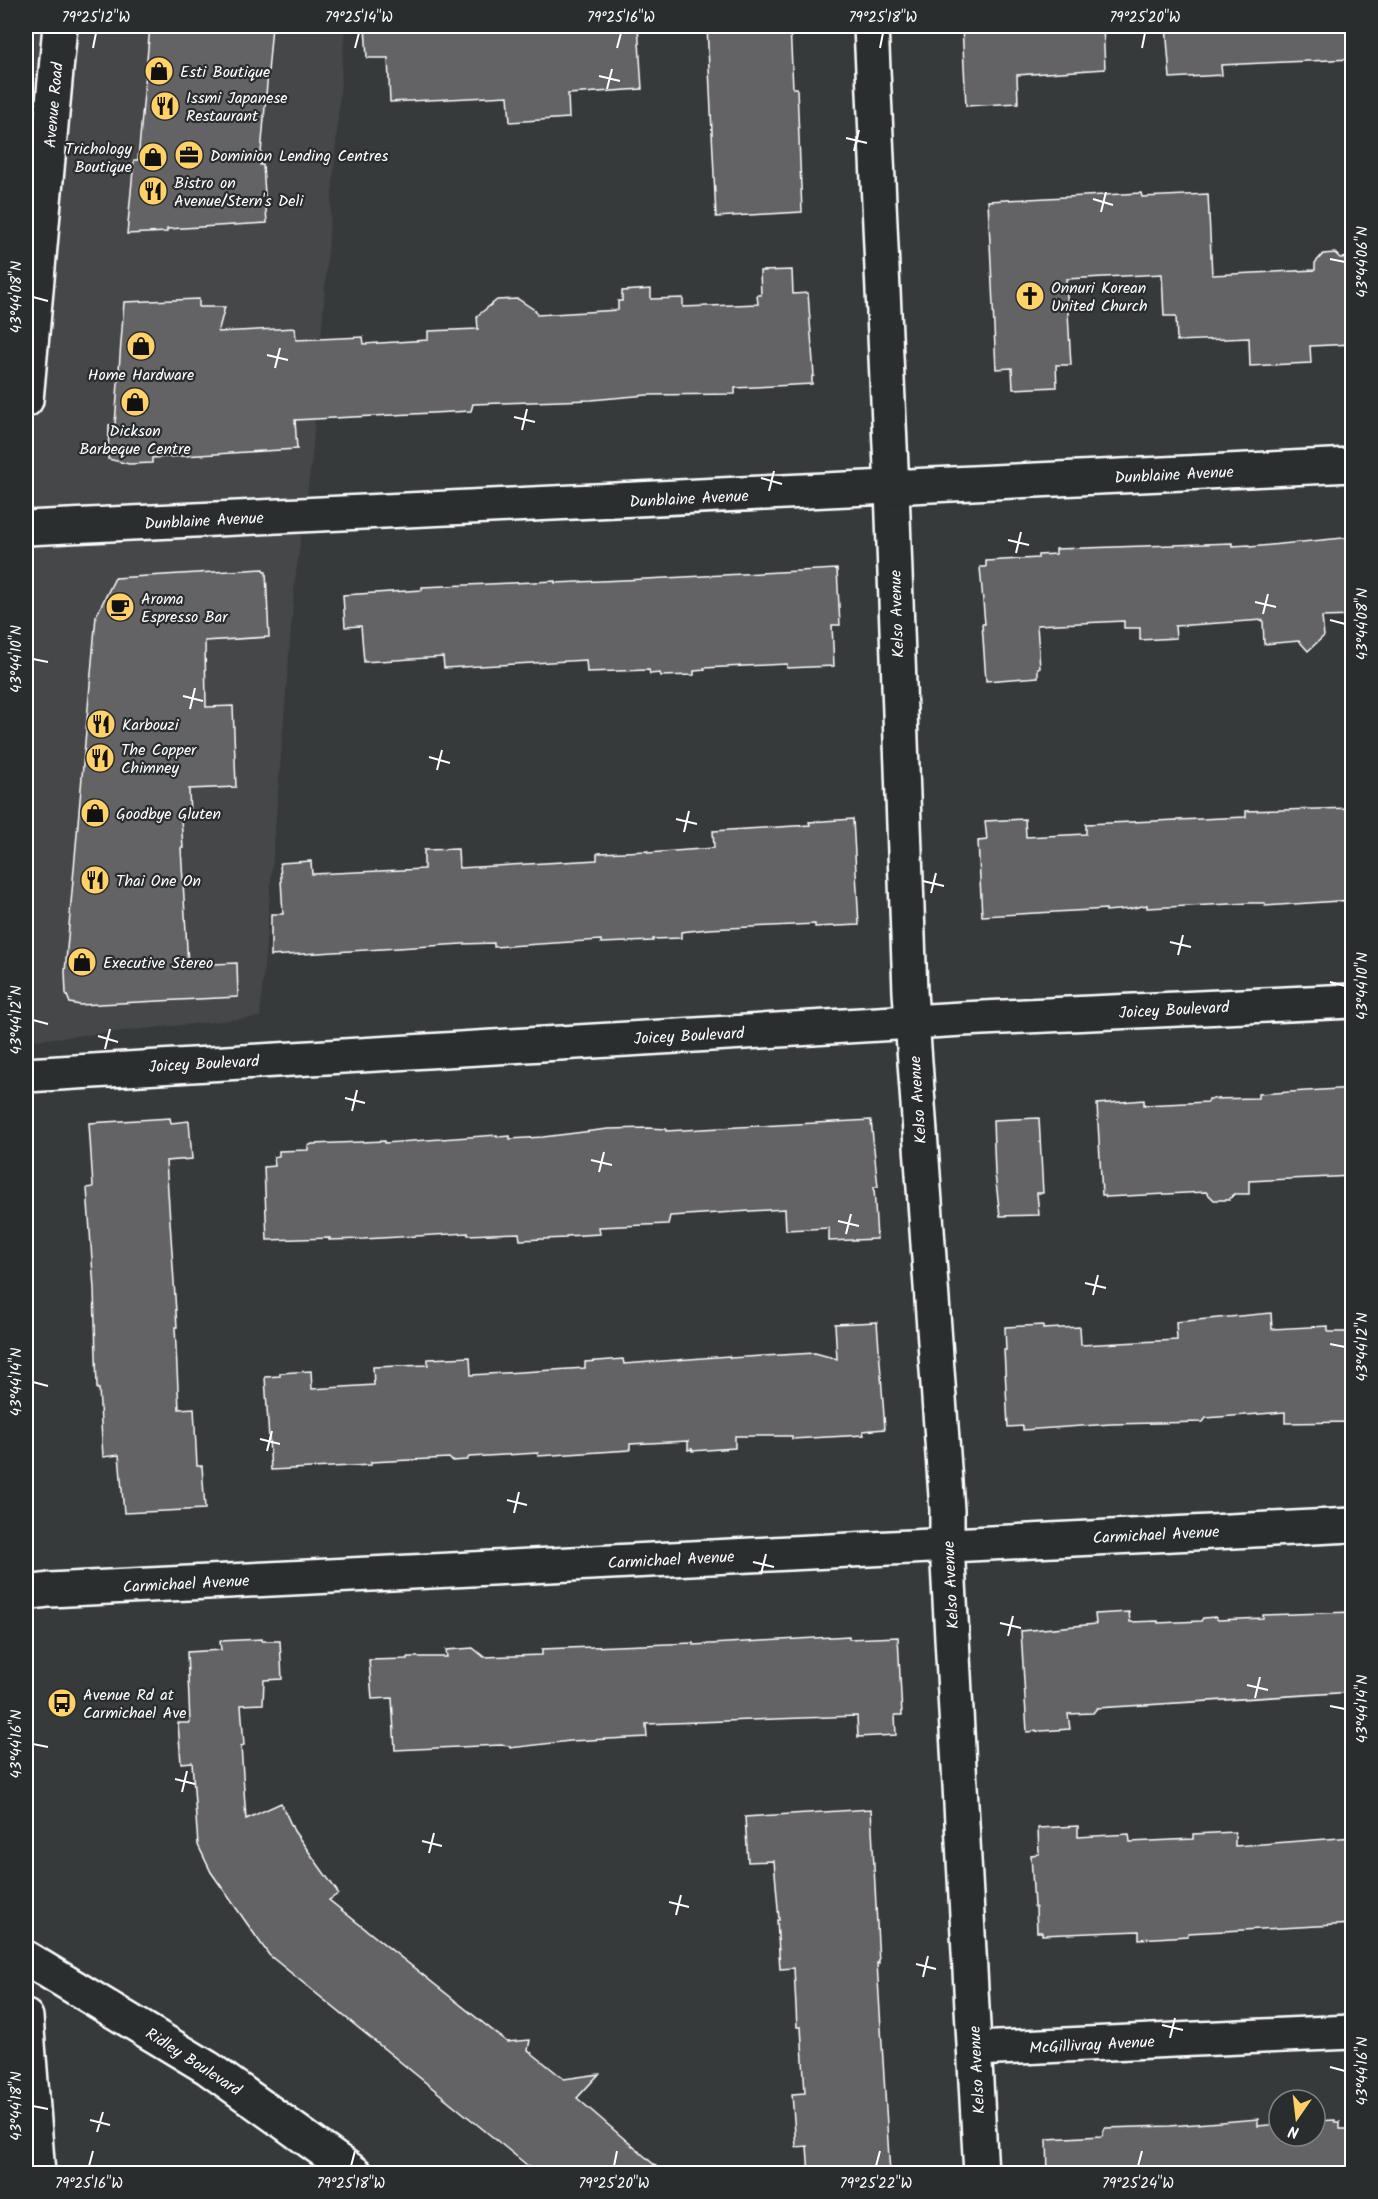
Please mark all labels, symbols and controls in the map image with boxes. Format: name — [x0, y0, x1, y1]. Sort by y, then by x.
text: 79°25'12"W — [62, 6, 130, 30]
text: 79°25'14"W — [325, 6, 393, 30]
text: 79°25'16"W — [587, 6, 655, 30]
text: 79°25'18"W — [849, 6, 918, 30]
text: 79°25'20"W — [1109, 6, 1181, 30]
shop icon: Esti Boutique — [143, 55, 175, 87]
street label: Avenue Road — [38, 60, 71, 149]
place label: Esti Boutique — [180, 60, 270, 85]
place label: Issmi Japanese Restaurant — [186, 86, 287, 129]
restaurant icon: Issmi Japanese Restaurant — [149, 90, 181, 122]
place label: Trichology Boutique — [65, 137, 132, 180]
office icon: Dominion Lending Centres — [173, 139, 205, 171]
shop icon: Trichology Boutique — [137, 141, 169, 173]
place label: Dominion Lending Centres — [210, 144, 388, 169]
place label: Bistro on Avenue/Stern's Deli — [174, 171, 304, 214]
restaurant icon: Bistro on Avenue/Stern's Deli — [137, 175, 169, 207]
text: 43°44'06"N — [1351, 226, 1375, 298]
text: 43°44'08"N — [5, 261, 29, 333]
place label: Onnuri Korean United Church — [1051, 276, 1148, 319]
church icon: Onnuri Korean United Church — [1014, 280, 1046, 312]
shop icon: Home Hardware — [125, 330, 157, 362]
place label: Home Hardware — [88, 363, 194, 388]
shop icon: Dickson Barbeque Centre — [119, 386, 151, 418]
place label: Dickson Barbeque Centre — [79, 419, 191, 462]
street label: Dunblaine Avenue — [1114, 460, 1234, 491]
street label: Dunblaine Avenue — [629, 484, 749, 515]
street label: Dunblaine Avenue — [144, 506, 264, 537]
street label: Kelso Avenue — [883, 569, 912, 658]
place label: Aroma Espresso Bar — [141, 587, 229, 630]
text: 43°44'08"N — [1351, 588, 1375, 660]
cafe icon: Aroma Espresso Bar — [104, 591, 136, 623]
text: 43°44'10"N — [5, 625, 29, 693]
restaurant icon: Karbouzi — [85, 708, 117, 740]
place label: Karbouzi — [122, 713, 180, 738]
place label: The Copper Chimney — [121, 738, 198, 781]
restaurant icon: The Copper Chimney — [84, 742, 116, 774]
shop icon: Goodbye Gluten — [79, 797, 111, 829]
place label: Goodbye Gluten — [116, 802, 221, 827]
restaurant icon: Thai One On — [79, 864, 111, 896]
place label: Thai One On — [116, 869, 201, 894]
shop icon: Executive Stereo — [66, 946, 98, 978]
place label: Executive Stereo — [103, 951, 213, 976]
text: 43°44'10"N — [1351, 952, 1375, 1020]
text: 43°44'12"N — [5, 985, 29, 1055]
street label: Joicey Boulevard — [1118, 995, 1231, 1026]
street label: Joicey Boulevard — [633, 1021, 746, 1052]
street label: Joicey Boulevard — [148, 1049, 261, 1080]
street label: Kelso Avenue — [903, 1055, 934, 1145]
text: 43°44'12"N — [1351, 1312, 1375, 1382]
text: 43°44'14"N — [5, 1348, 29, 1416]
street label: Carmichael Avenue — [1092, 1520, 1220, 1551]
street label: Kelso Avenue — [937, 1540, 966, 1630]
street label: Carmichael Avenue — [607, 1545, 735, 1576]
street label: Carmichael Avenue — [122, 1569, 250, 1600]
text: 43°44'14"N — [1351, 1675, 1375, 1743]
place label: Avenue Rd at Carmichael Ave — [83, 1683, 186, 1726]
bus stop icon: Avenue Rd at Carmichael Ave — [46, 1687, 78, 1719]
text: 43°44'16"N — [5, 1710, 29, 1778]
street label: Ridley Boulevard — [140, 2022, 247, 2103]
street label: Kelso Avenue — [963, 2025, 992, 2115]
street label: McGillivray Avenue — [1029, 2030, 1155, 2061]
text: 43°44'16"N — [1351, 2037, 1375, 2105]
text: 43°44'18"N — [5, 2071, 29, 2141]
north arrow — [1267, 2088, 1327, 2148]
text: N — [1286, 2118, 1302, 2144]
text: 79°25'16"W — [55, 2172, 123, 2196]
text: 79°25'18"W — [317, 2172, 386, 2196]
text: 79°25'20"W — [578, 2172, 650, 2196]
text: 79°25'22"W — [840, 2172, 912, 2196]
text: 79°25'24"W — [1102, 2172, 1174, 2196]

